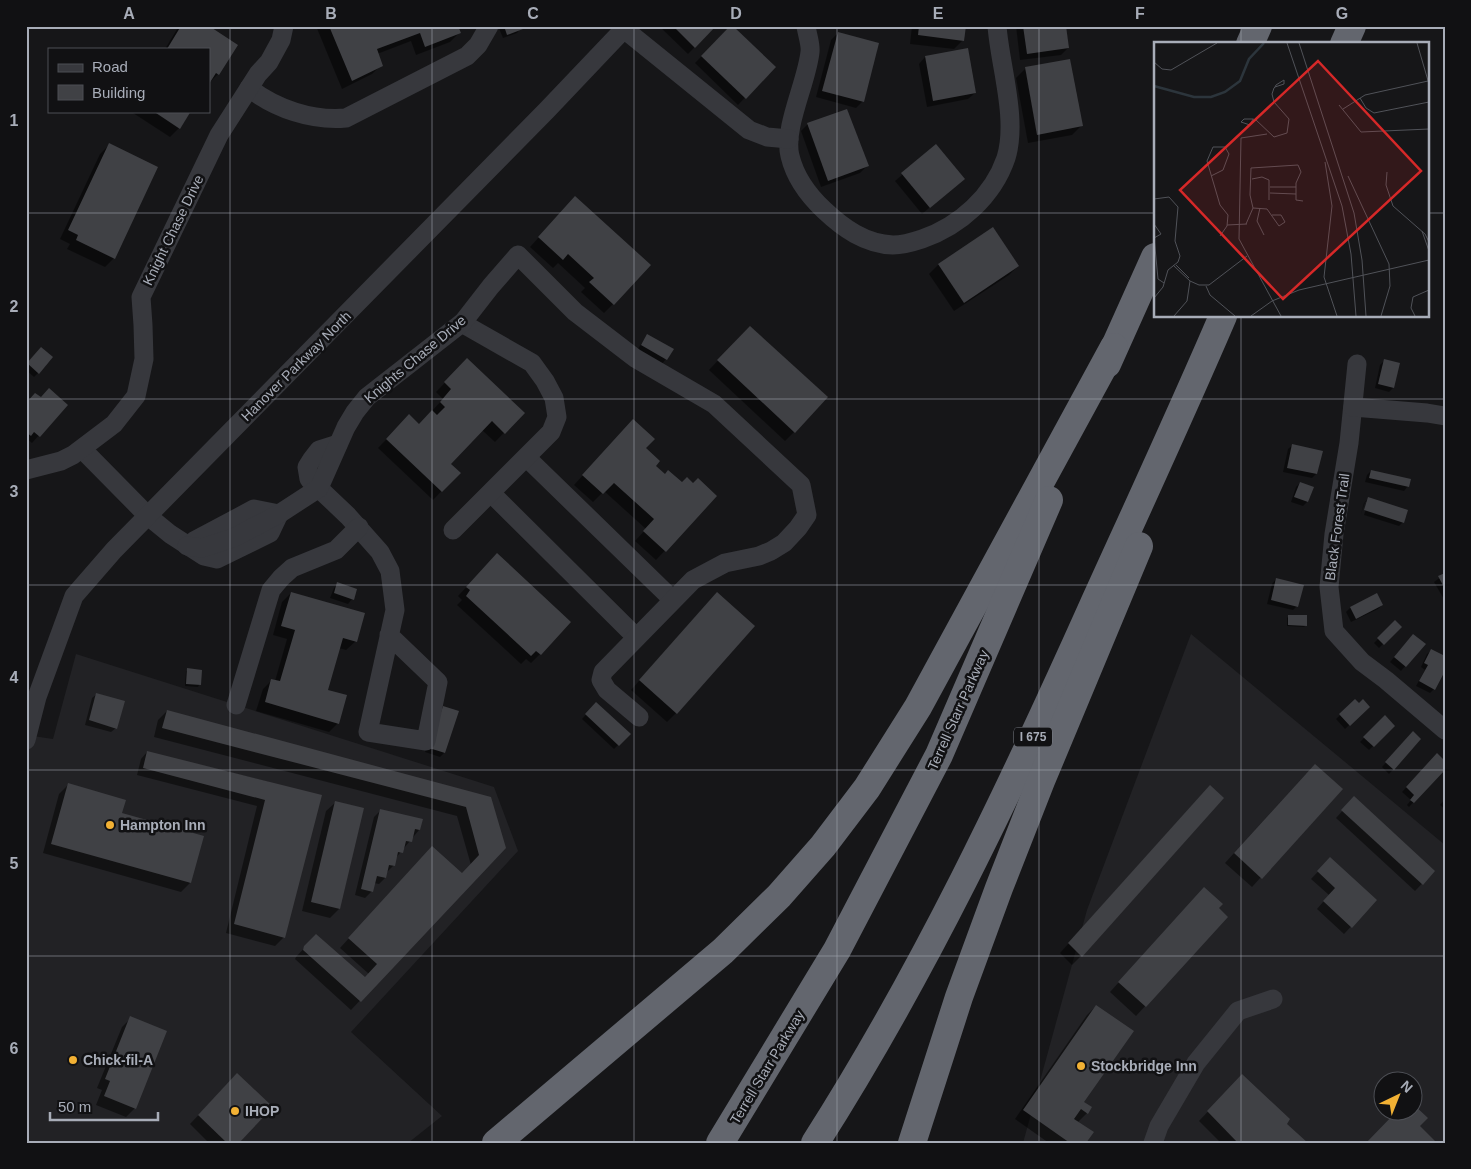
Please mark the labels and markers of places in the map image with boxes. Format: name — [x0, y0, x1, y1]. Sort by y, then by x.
place label: Hampton Inn — [120, 817, 206, 833]
marker: Hampton Inn — [104, 819, 116, 831]
place label: Chick-fil-A — [83, 1052, 153, 1068]
marker: Chick-fil-A — [67, 1054, 79, 1066]
place label: Stockbridge Inn — [1091, 1058, 1197, 1074]
marker: Stockbridge Inn — [1075, 1060, 1087, 1072]
place label: IHOP — [245, 1103, 279, 1119]
marker: IHOP — [229, 1105, 241, 1117]

